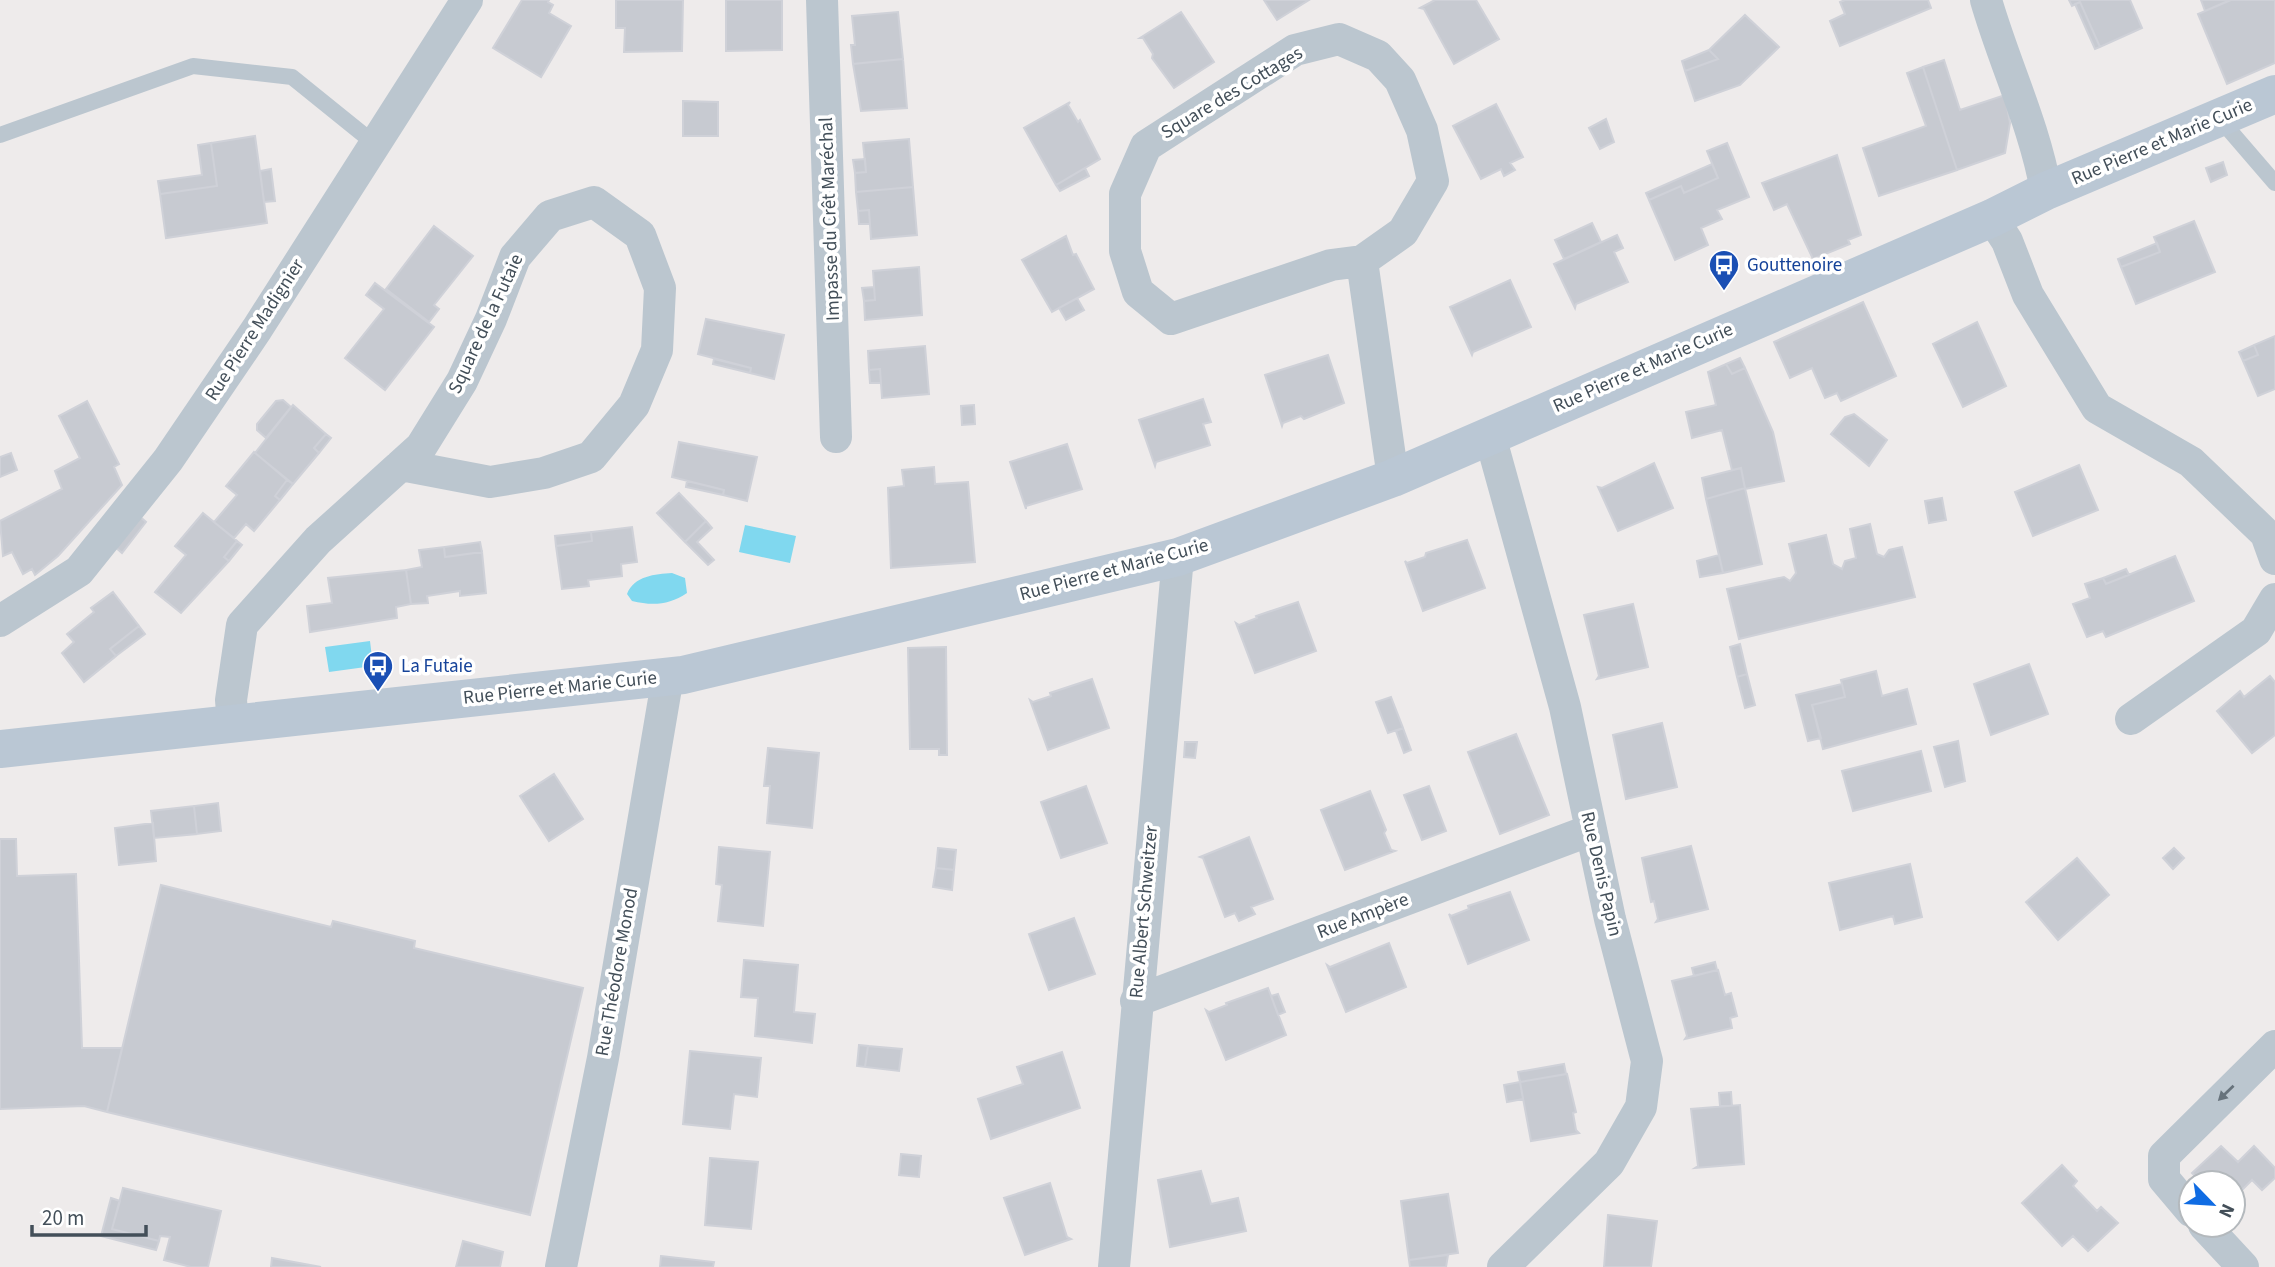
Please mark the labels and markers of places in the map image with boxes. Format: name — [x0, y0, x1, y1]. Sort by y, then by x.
bus stop icon: Gouttenoire — [1707, 248, 1741, 292]
place label: Gouttenoire — [1747, 252, 1842, 279]
bus stop icon: La Futaie — [361, 649, 395, 693]
place label: La Futaie — [401, 653, 473, 680]

